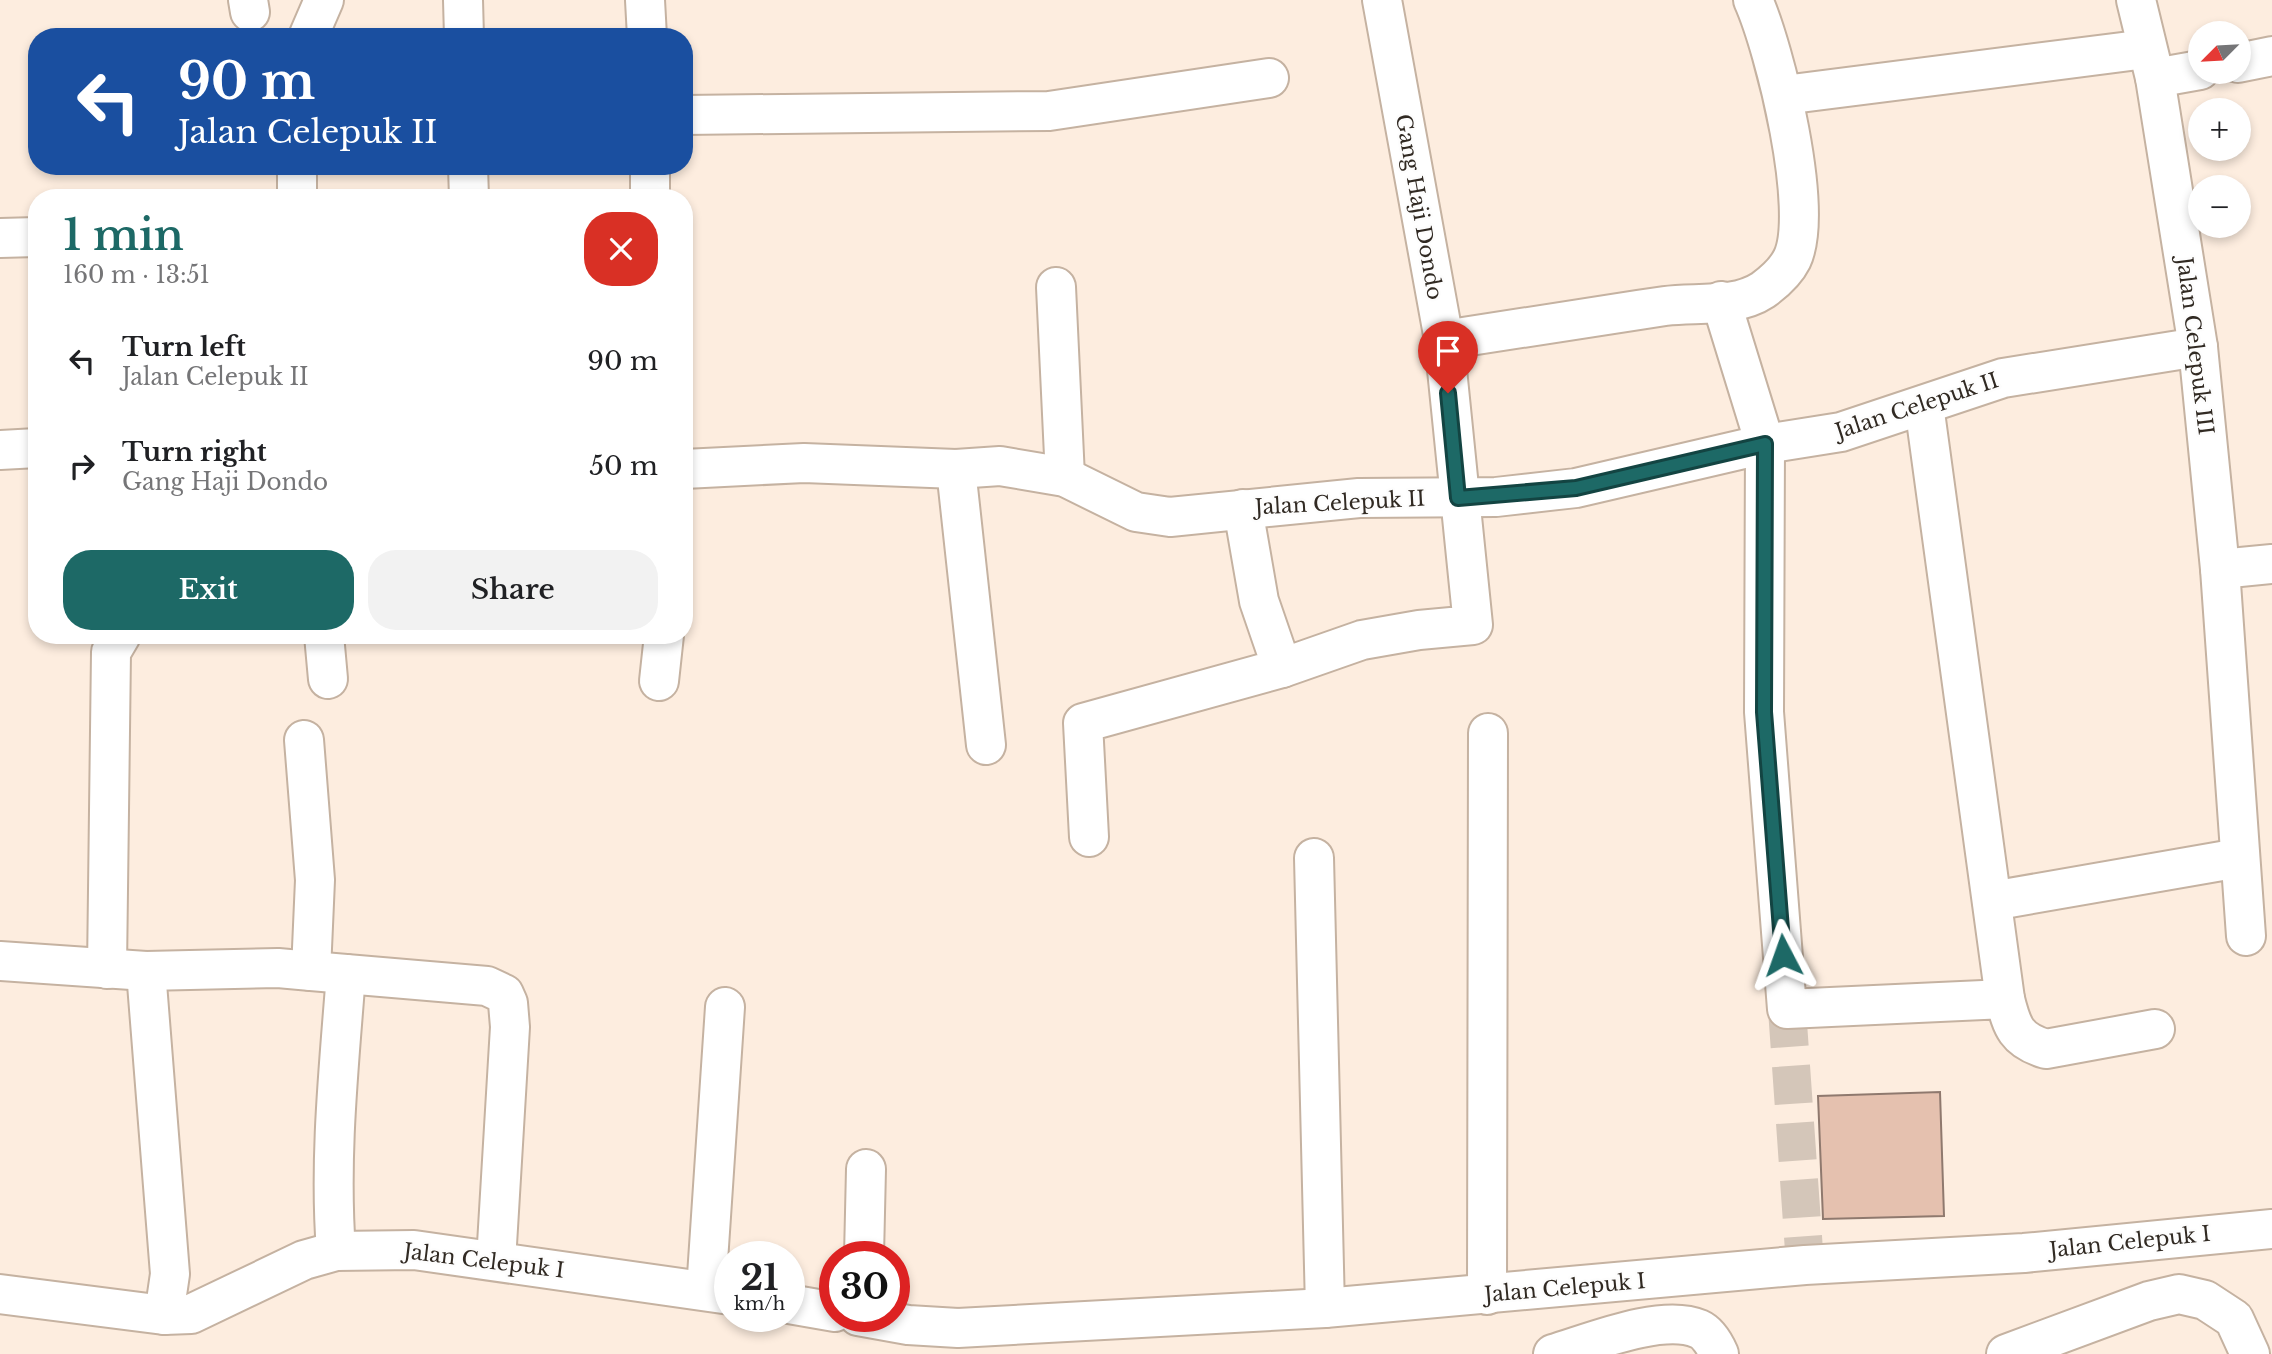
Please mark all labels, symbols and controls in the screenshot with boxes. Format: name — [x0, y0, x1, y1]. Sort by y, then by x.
north arrow — [2188, 21, 2250, 84]
map controls — [2188, 21, 2251, 238]
text: 90 m — [178, 51, 315, 112]
icon: left — [63, 56, 154, 147]
button: + — [2188, 98, 2251, 161]
text: Jalan Celepuk II — [178, 112, 438, 152]
street label: Gang Haji Dondo — [1390, 112, 1448, 302]
button: − — [2188, 175, 2251, 238]
text: 1 min — [63, 209, 184, 261]
button: close — [584, 212, 658, 286]
street label: Jalan Celepuk III — [2171, 253, 2219, 436]
text: 160 m · 13:51 — [63, 261, 210, 289]
pin — [1418, 321, 1478, 393]
text: Turn left — [122, 331, 246, 363]
icon: arrive — [1429, 332, 1467, 370]
icon: left — [63, 342, 101, 380]
text: 90 m — [587, 345, 658, 377]
text: Jalan Celepuk II — [122, 363, 309, 391]
street label: Jalan Celepuk II — [1829, 367, 2002, 446]
text: Turn right — [122, 436, 267, 468]
icon: right — [63, 447, 101, 485]
text: 50 m — [589, 450, 658, 482]
text: Gang Haji Dondo — [122, 468, 328, 496]
street label: Jalan Celepuk II — [1251, 486, 1426, 521]
button: Exit — [63, 550, 354, 630]
button: Share — [368, 550, 658, 630]
position arrow — [1746, 918, 1820, 992]
street label: Jalan Celepuk I — [2045, 1221, 2212, 1264]
street label: Jalan Celepuk I — [399, 1238, 566, 1284]
speed limit sign: 30 — [819, 1241, 910, 1332]
text: 21 — [740, 1256, 779, 1299]
street label: Jalan Celepuk I — [1480, 1268, 1647, 1308]
text: km/h — [734, 1293, 785, 1315]

